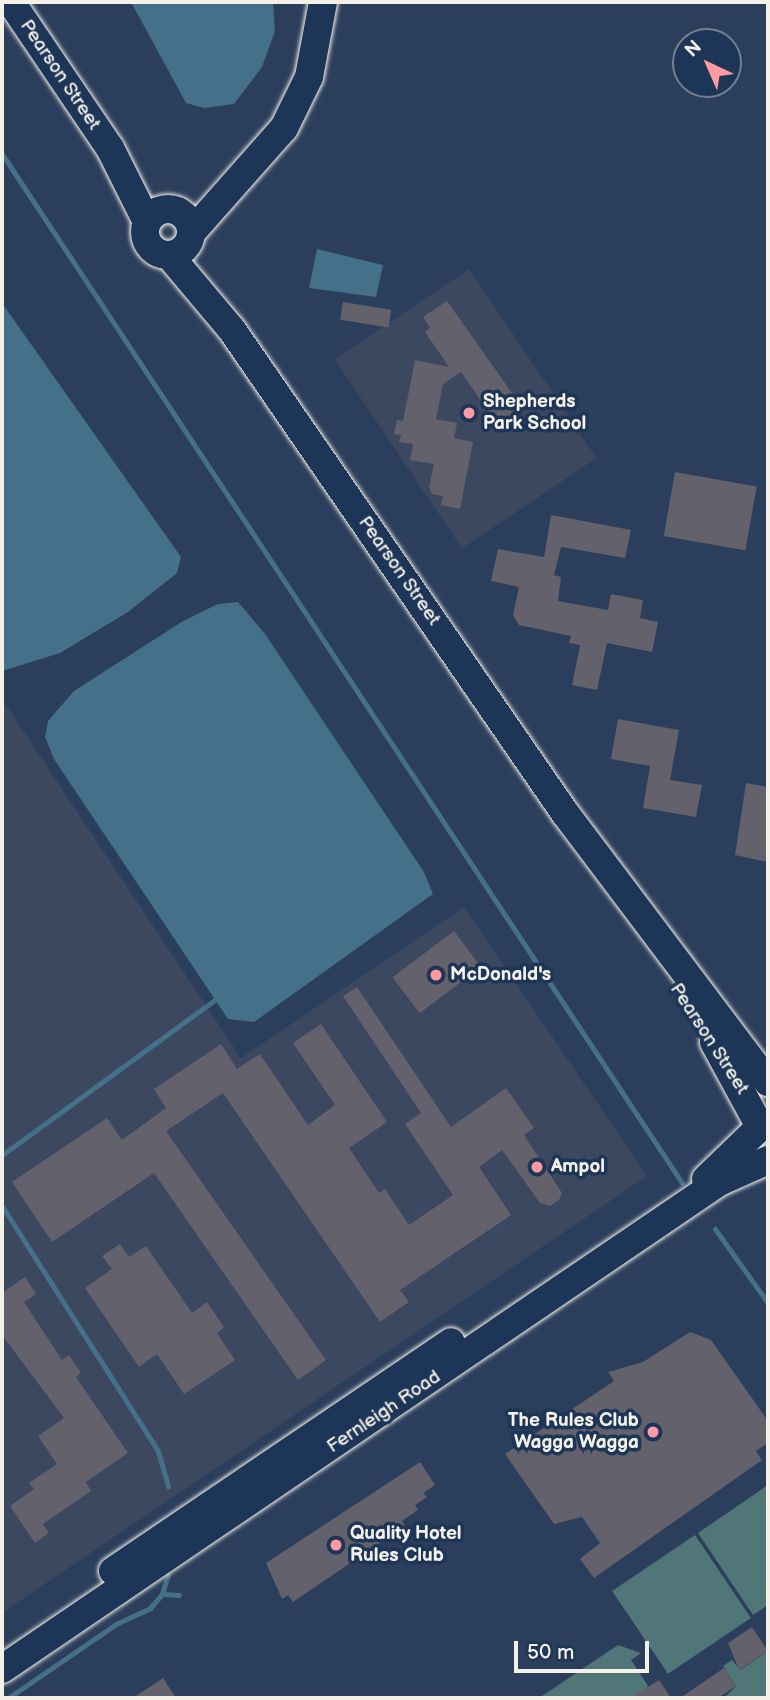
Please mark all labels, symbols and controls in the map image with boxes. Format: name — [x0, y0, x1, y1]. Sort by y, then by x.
street label: Pearson Street — [15, 15, 105, 135]
north arrow — [672, 28, 742, 98]
text: N — [680, 36, 707, 62]
place label: Shepherds Park School — [483, 391, 586, 435]
marker: Shepherds Park School — [461, 405, 477, 421]
street label: Pearson Street — [353, 512, 445, 630]
place label: McDonald's — [450, 964, 551, 986]
marker: McDonald's — [428, 967, 444, 983]
street label: Pearson Street — [665, 979, 753, 1099]
place label: Ampol — [551, 1156, 605, 1178]
marker: Ampol — [529, 1159, 545, 1175]
street label: Fernleigh Road — [323, 1366, 445, 1458]
place label: The Rules Club Wagga Wagga — [508, 1410, 639, 1454]
marker: The Rules Club Wagga Wagga — [645, 1424, 661, 1440]
place label: Quality Hotel Rules Club — [350, 1523, 462, 1567]
marker: Quality Hotel Rules Club — [328, 1537, 344, 1553]
scale bar — [518, 1626, 653, 1670]
text: 50 m — [527, 1640, 574, 1665]

